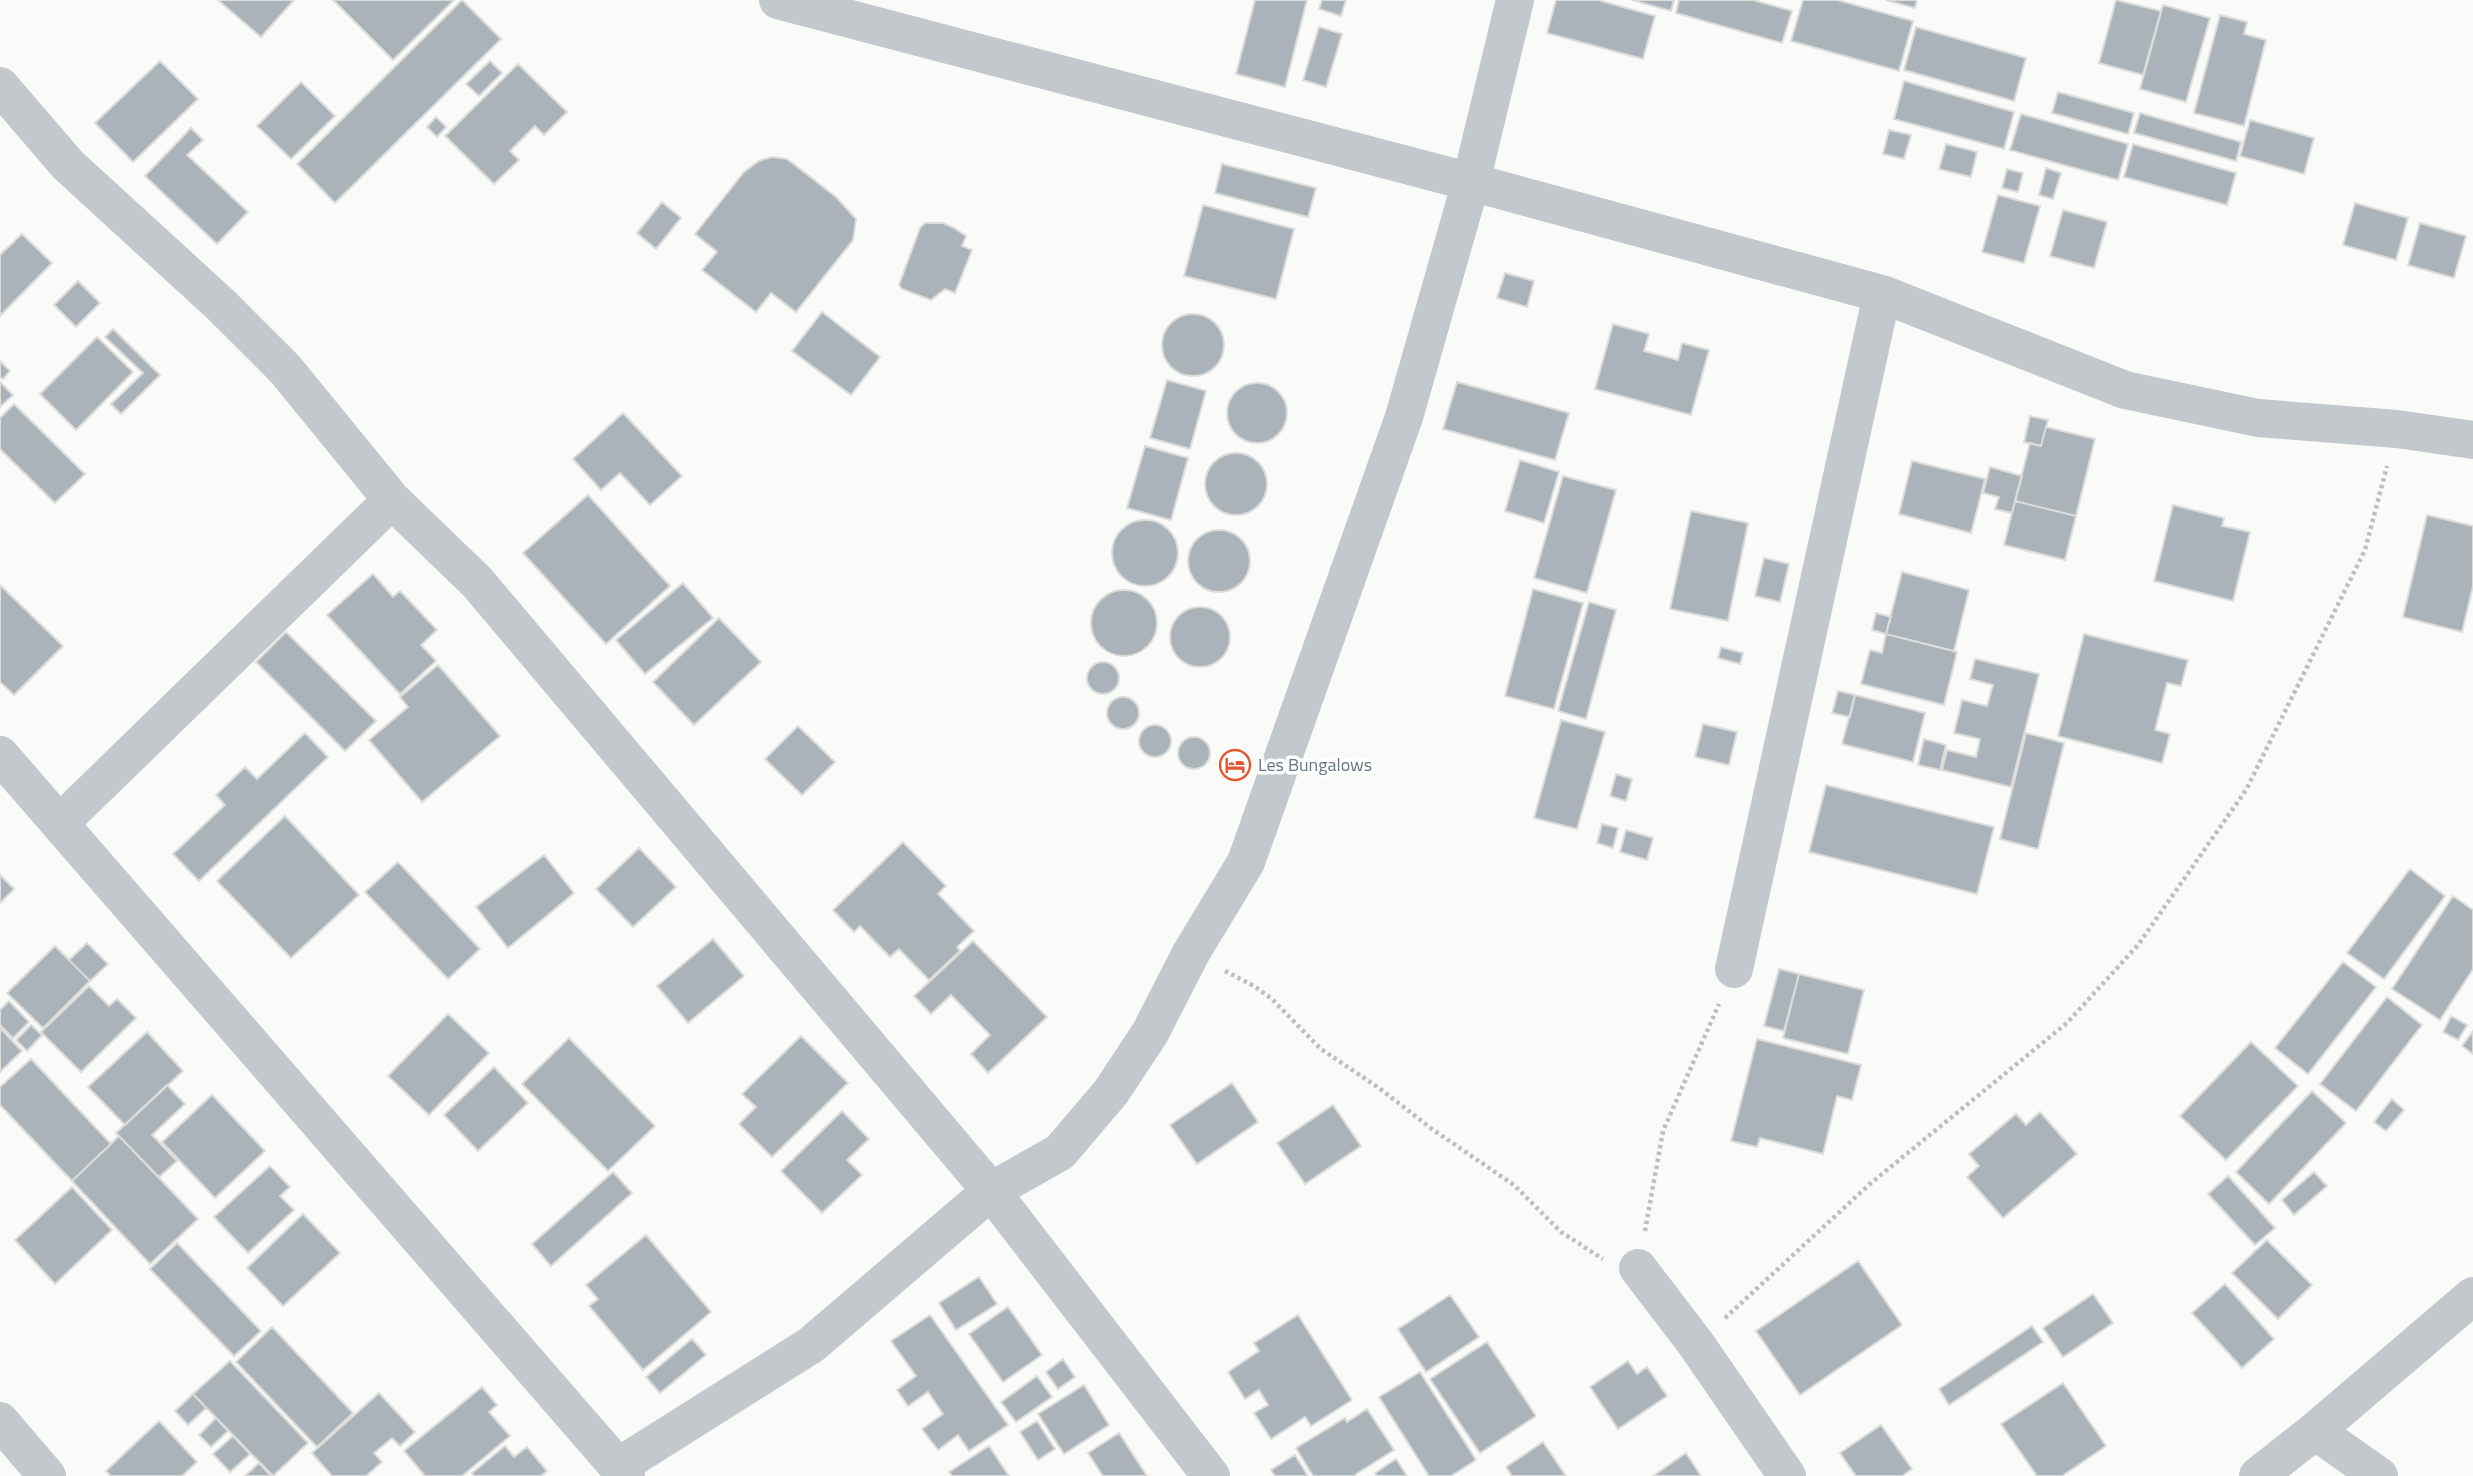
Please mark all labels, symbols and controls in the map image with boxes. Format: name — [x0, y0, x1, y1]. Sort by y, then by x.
hotel icon: Les Bungalows — [1218, 748, 1252, 782]
place label: Les Bungalows — [1258, 751, 1372, 778]

